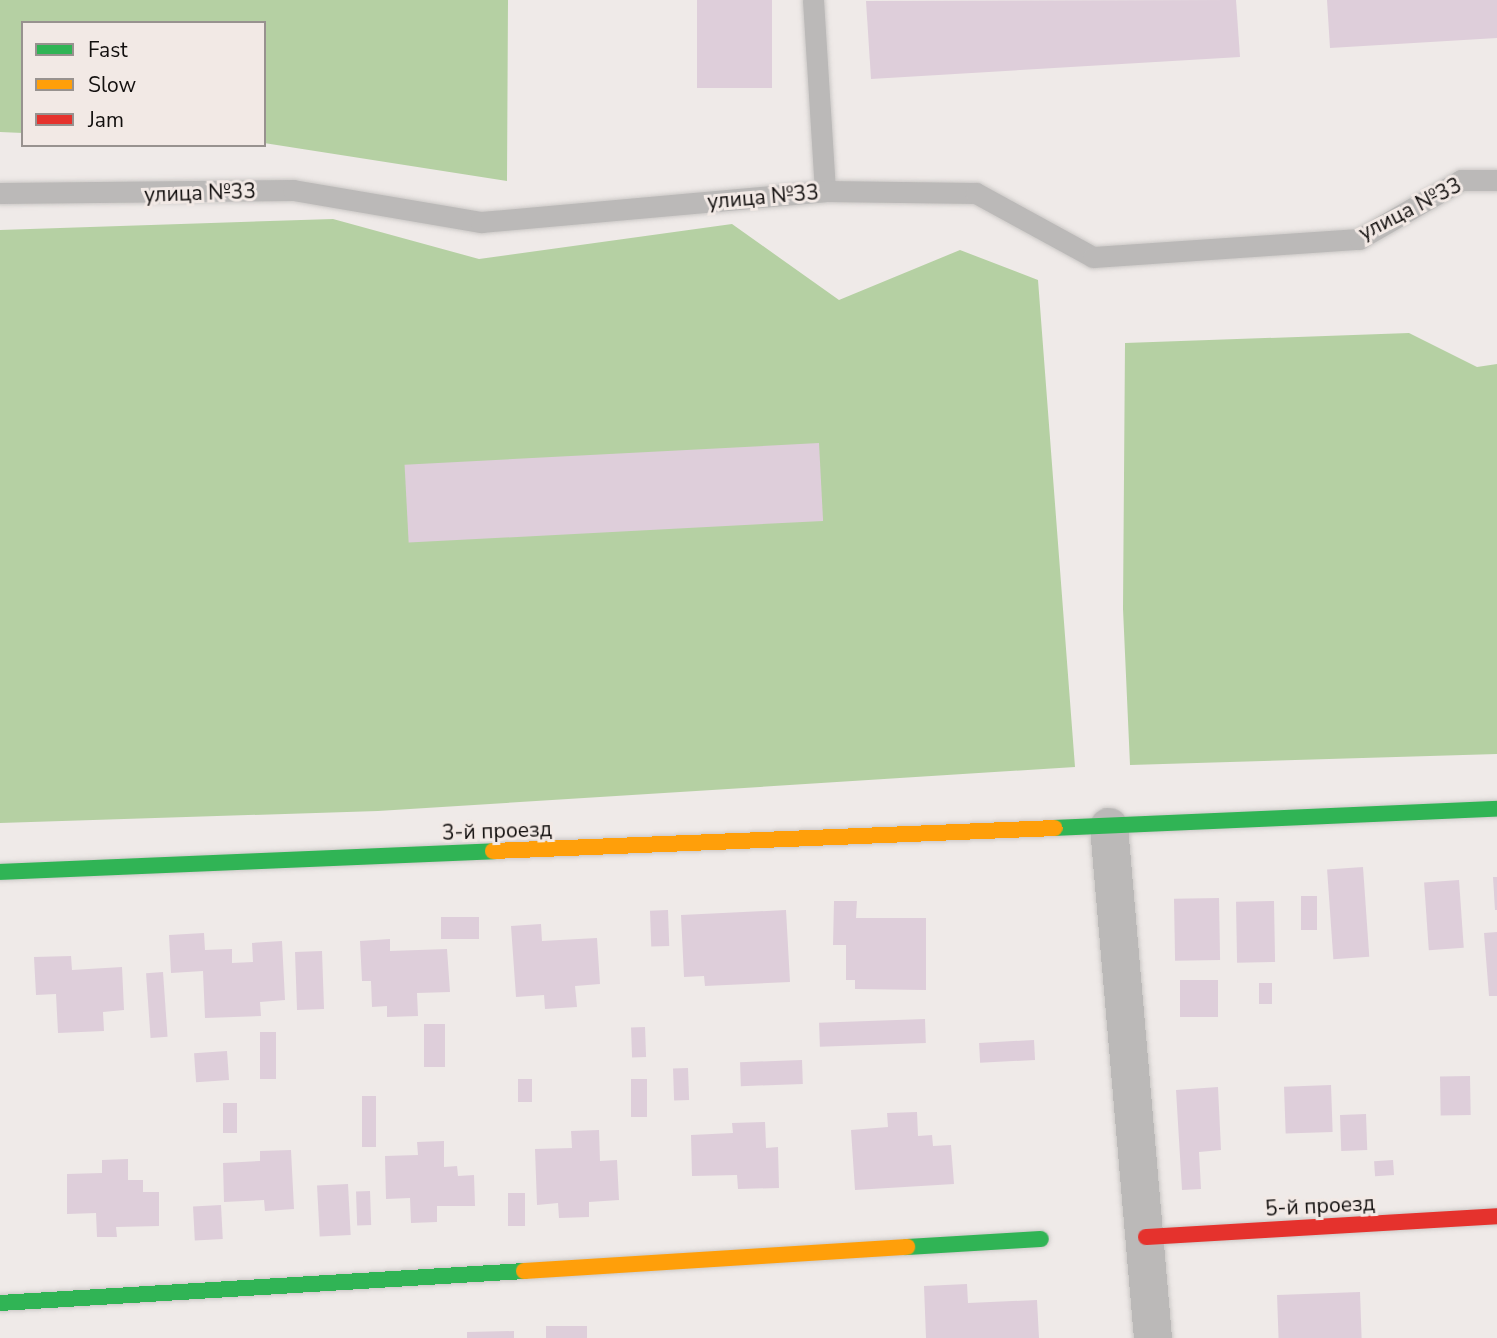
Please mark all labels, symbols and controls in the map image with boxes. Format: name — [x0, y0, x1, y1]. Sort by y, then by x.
legend — [21, 21, 266, 147]
text: Fast — [88, 36, 128, 64]
text: Slow — [88, 71, 136, 99]
text: Jam — [88, 106, 124, 134]
street label: улица №33 — [1354, 172, 1466, 246]
street label: улица №33 — [144, 178, 256, 208]
street label: улица №33 — [706, 180, 820, 214]
street label: 3-й проезд — [441, 816, 553, 846]
street label: 5-й проезд — [1264, 1191, 1376, 1221]

